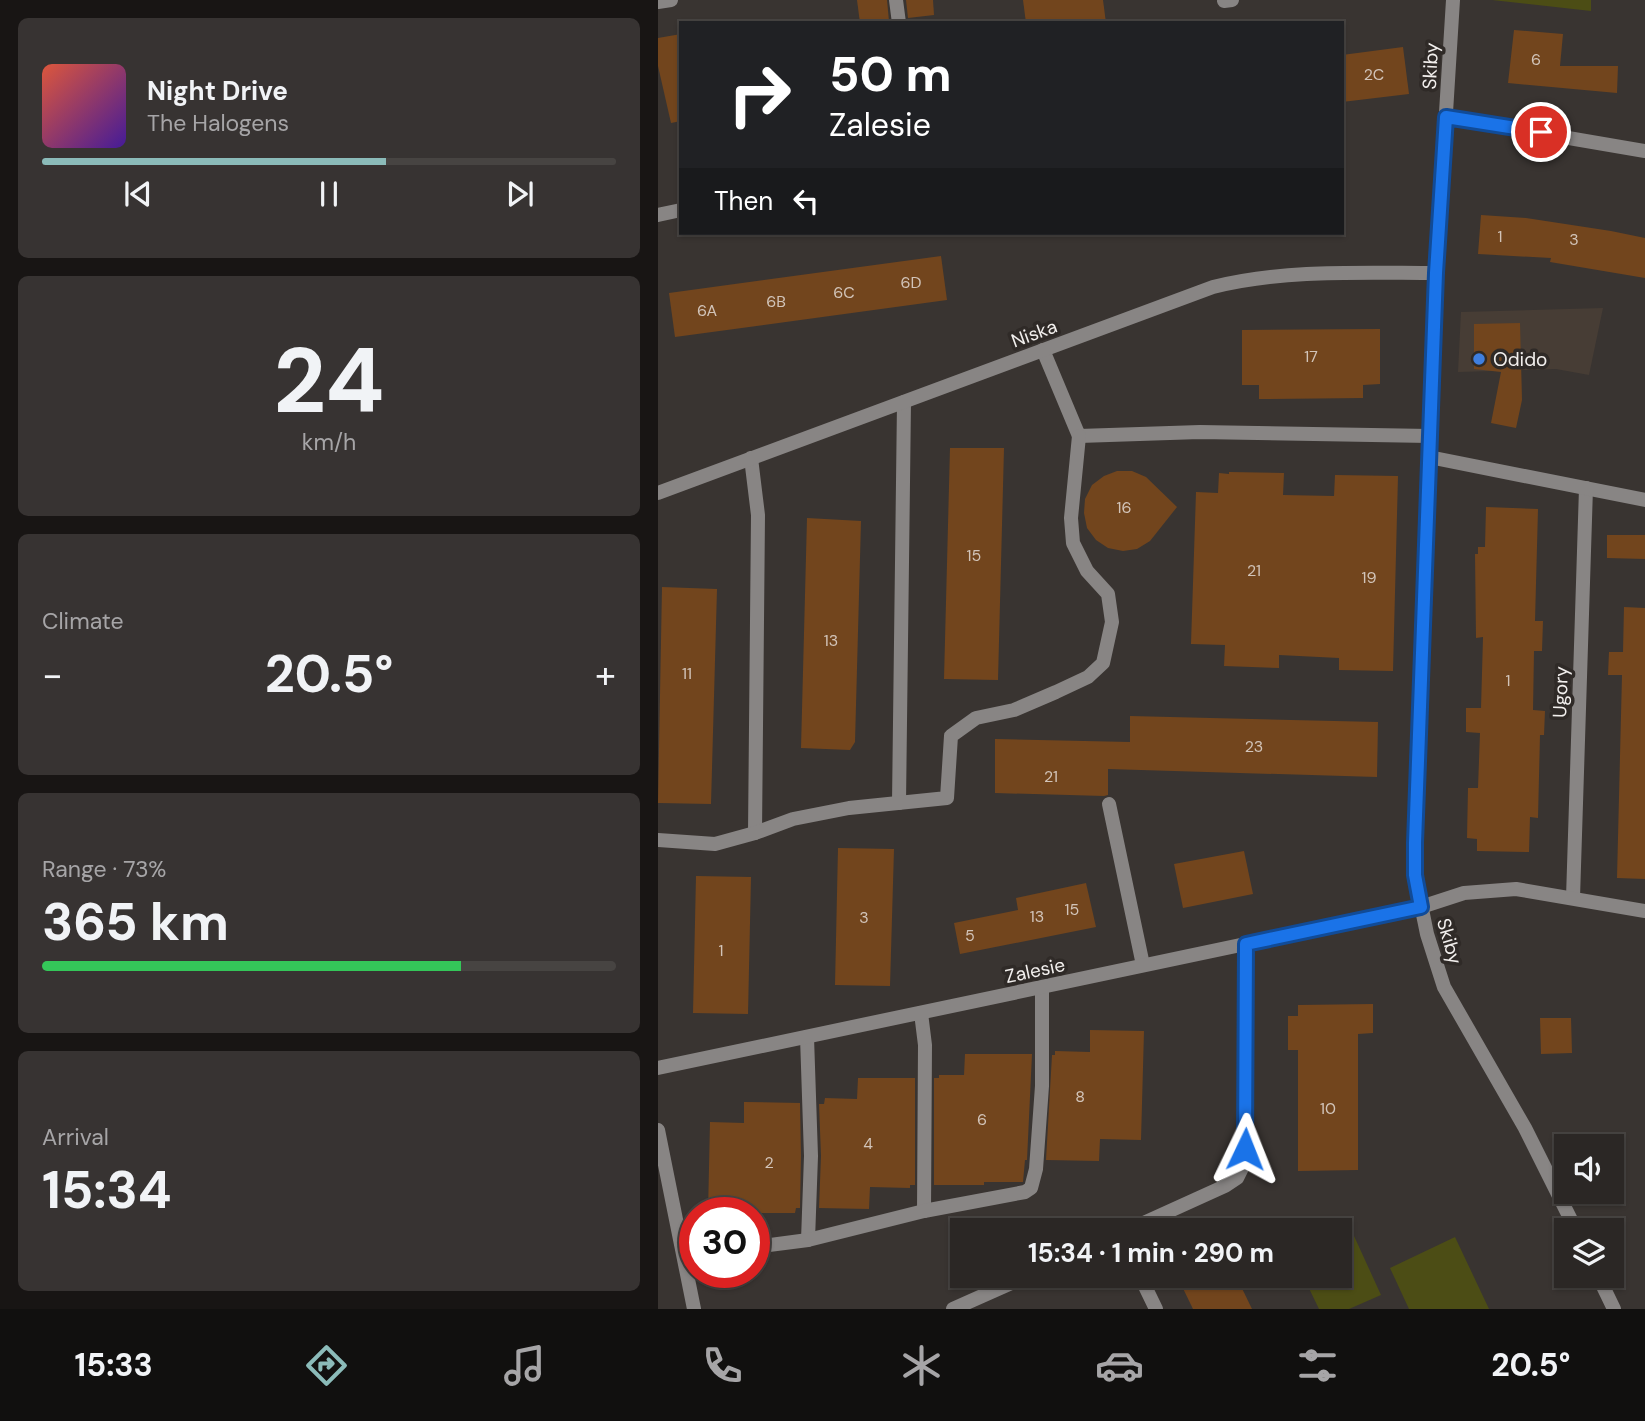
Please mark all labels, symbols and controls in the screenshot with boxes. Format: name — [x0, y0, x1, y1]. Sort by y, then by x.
text: 50 m — [829, 42, 952, 106]
street label: Skiby — [1417, 42, 1444, 90]
icon: right — [714, 49, 805, 140]
house number: 6 — [1531, 49, 1541, 70]
house number: 2C — [1364, 64, 1384, 85]
text: Night Drive — [147, 74, 288, 108]
pin — [1511, 102, 1571, 162]
text: Zalesie — [829, 104, 931, 146]
text: The Halogens — [147, 108, 289, 138]
icon: arrive — [1522, 113, 1560, 151]
icon: previous — [119, 175, 157, 213]
icon: pause — [310, 175, 348, 213]
icon: next — [501, 175, 539, 213]
icon: left — [787, 182, 825, 220]
text: Then — [714, 184, 773, 218]
house number: 1 — [1498, 226, 1503, 247]
house number: 3 — [1569, 229, 1579, 250]
house number: 6D — [900, 272, 922, 293]
house number: 6C — [833, 282, 855, 303]
house number: 6B — [766, 291, 786, 312]
house number: 6A — [697, 300, 717, 321]
street label: Niska — [1008, 314, 1061, 353]
text: 24 — [273, 322, 385, 440]
house number: 17 — [1304, 346, 1318, 367]
place label: Odido — [1493, 347, 1547, 372]
marker: Odido — [1471, 351, 1487, 367]
text: km/h — [302, 427, 356, 457]
house number: 16 — [1116, 497, 1132, 518]
house number: 15 — [967, 545, 981, 566]
house number: 21 — [1247, 560, 1261, 581]
house number: 19 — [1361, 567, 1377, 588]
text: Climate — [42, 606, 124, 636]
house number: 13 — [824, 630, 838, 651]
text: 20.5° — [265, 640, 393, 708]
text: − — [42, 650, 63, 700]
text: + — [595, 650, 616, 700]
house number: 11 — [682, 663, 692, 684]
street label: Ugory — [1547, 665, 1574, 718]
house number: 1 — [1506, 670, 1511, 691]
house number: 23 — [1245, 736, 1263, 757]
house number: 21 — [1044, 766, 1058, 787]
text: Range · 73% — [42, 854, 166, 884]
text: 365 km — [42, 888, 229, 956]
house number: 15 — [1065, 899, 1079, 920]
house number: 13 — [1030, 906, 1044, 927]
house number: 3 — [859, 907, 869, 928]
street label: Skiby — [1431, 915, 1468, 968]
house number: 5 — [965, 925, 975, 946]
house number: 1 — [719, 940, 724, 961]
street label: Zalesie — [1003, 952, 1067, 989]
house number: 8 — [1075, 1086, 1085, 1107]
house number: 10 — [1320, 1098, 1336, 1119]
house number: 6 — [977, 1109, 987, 1130]
position arrow — [1208, 1112, 1282, 1186]
text: Arrival — [42, 1122, 109, 1152]
house number: 4 — [863, 1133, 873, 1154]
map controls — [1554, 1134, 1624, 1288]
button: sound — [1554, 1134, 1624, 1204]
house number: 2 — [764, 1152, 774, 1173]
text: 15:34 — [42, 1156, 172, 1224]
speed limit sign: 30 — [679, 1197, 770, 1288]
button: layers — [1554, 1218, 1624, 1288]
text: 15:34 · 1 min · 290 m — [1028, 1236, 1274, 1270]
icon: directions — [302, 1341, 351, 1390]
icon: music — [500, 1341, 549, 1390]
icon: phone — [698, 1341, 747, 1390]
icon: climate — [897, 1341, 946, 1390]
icon: car — [1095, 1341, 1144, 1390]
icon: filters — [1293, 1341, 1342, 1390]
text: 15:33 — [75, 1344, 153, 1386]
text: 20.5° — [1491, 1344, 1570, 1386]

